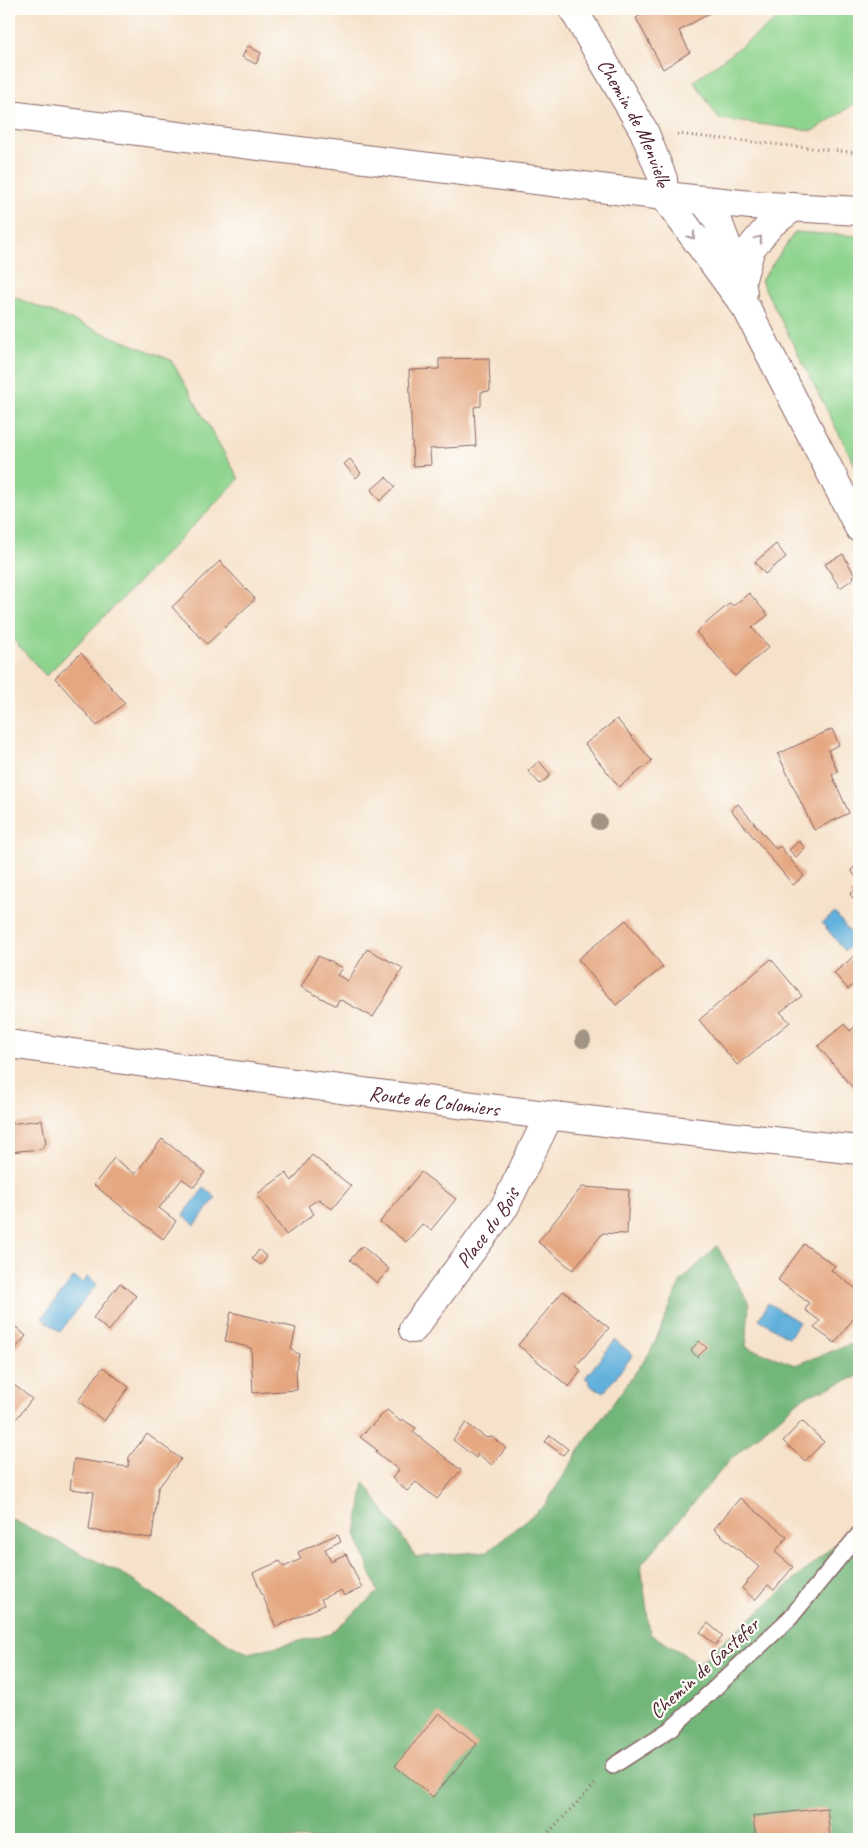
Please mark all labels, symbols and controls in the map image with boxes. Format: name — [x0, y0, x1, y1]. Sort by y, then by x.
street label: Chemin de Menvielle — [592, 54, 677, 190]
one-way arrow — [686, 230, 695, 240]
one-way arrow — [753, 235, 762, 244]
street label: Route de Colomiers — [368, 1080, 503, 1122]
street label: Place du Bois — [450, 1182, 526, 1273]
street label: Chemin de Gastefer — [644, 1611, 765, 1724]

